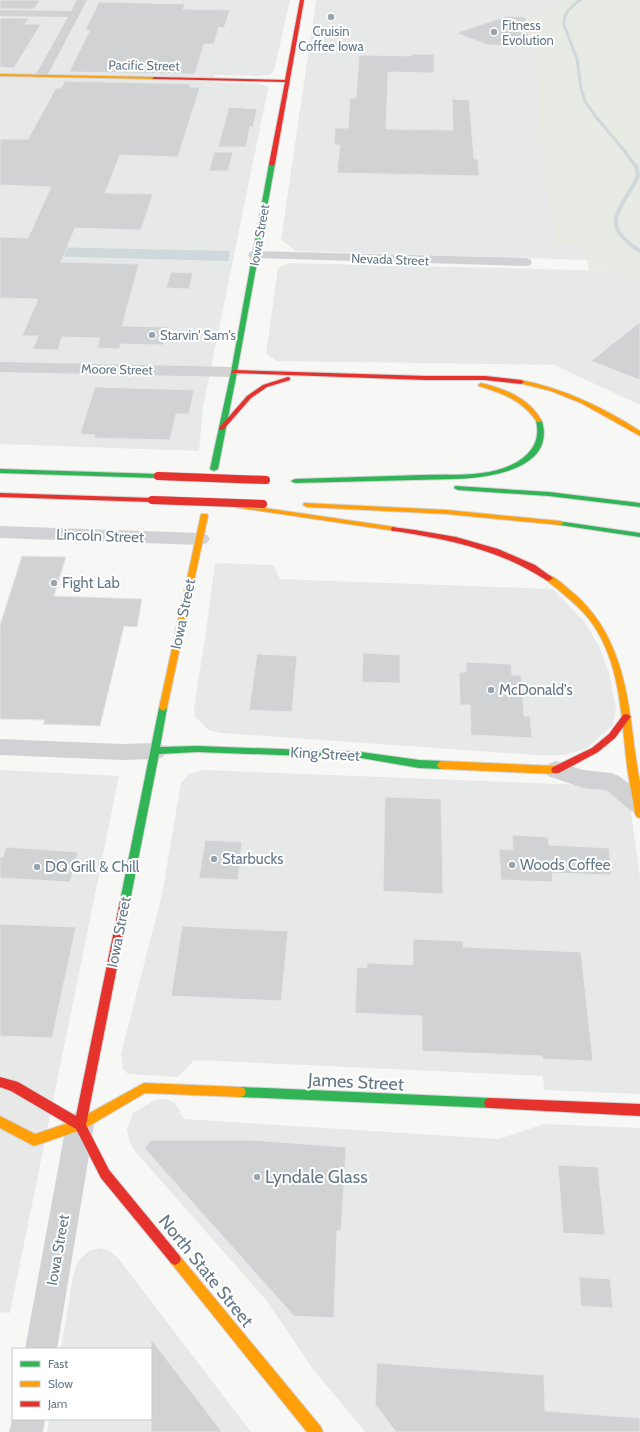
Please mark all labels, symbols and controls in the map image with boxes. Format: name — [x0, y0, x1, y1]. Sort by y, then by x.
marker: Cruisin Coffee Iowa — [326, 12, 336, 22]
place label: Fitness Evolution — [502, 17, 554, 48]
place label: Cruisin Coffee Iowa — [298, 23, 364, 54]
marker: Fitness Evolution — [489, 27, 499, 37]
street label: Pacific Street — [108, 56, 180, 74]
street label: Iowa Street — [246, 202, 272, 267]
street label: Nevada Street — [351, 250, 430, 268]
place label: Starvin' Sam's — [160, 327, 237, 343]
marker: Starvin' Sam's — [147, 330, 157, 340]
street label: Moore Street — [81, 360, 154, 378]
street label: Lincoln Street — [56, 525, 144, 547]
place label: Fight Lab — [62, 574, 120, 592]
street label: Iowa Street — [167, 577, 199, 651]
marker: Fight Lab — [49, 578, 59, 588]
place label: McDonald's — [499, 681, 573, 699]
marker: McDonald's — [486, 685, 496, 695]
street label: King Street — [290, 743, 360, 765]
place label: Starbucks — [222, 850, 283, 868]
marker: Starbucks — [209, 854, 219, 864]
place label: Woods Coffee — [520, 856, 611, 874]
place label: DQ Grill & Chill — [45, 858, 140, 876]
marker: Woods Coffee — [507, 860, 517, 870]
marker: DQ Grill & Chill — [32, 862, 42, 872]
street label: Iowa Street — [103, 895, 135, 969]
street label: James Street — [307, 1068, 404, 1095]
place label: Lyndale Glass — [265, 1166, 368, 1188]
marker: Lyndale Glass — [252, 1172, 262, 1182]
street label: North State Street — [154, 1210, 258, 1332]
street label: Iowa Street — [43, 1213, 73, 1287]
legend — [12, 1348, 152, 1420]
text: Fast — [48, 1356, 68, 1371]
text: Slow — [48, 1376, 73, 1391]
text: Jam — [47, 1396, 67, 1411]

